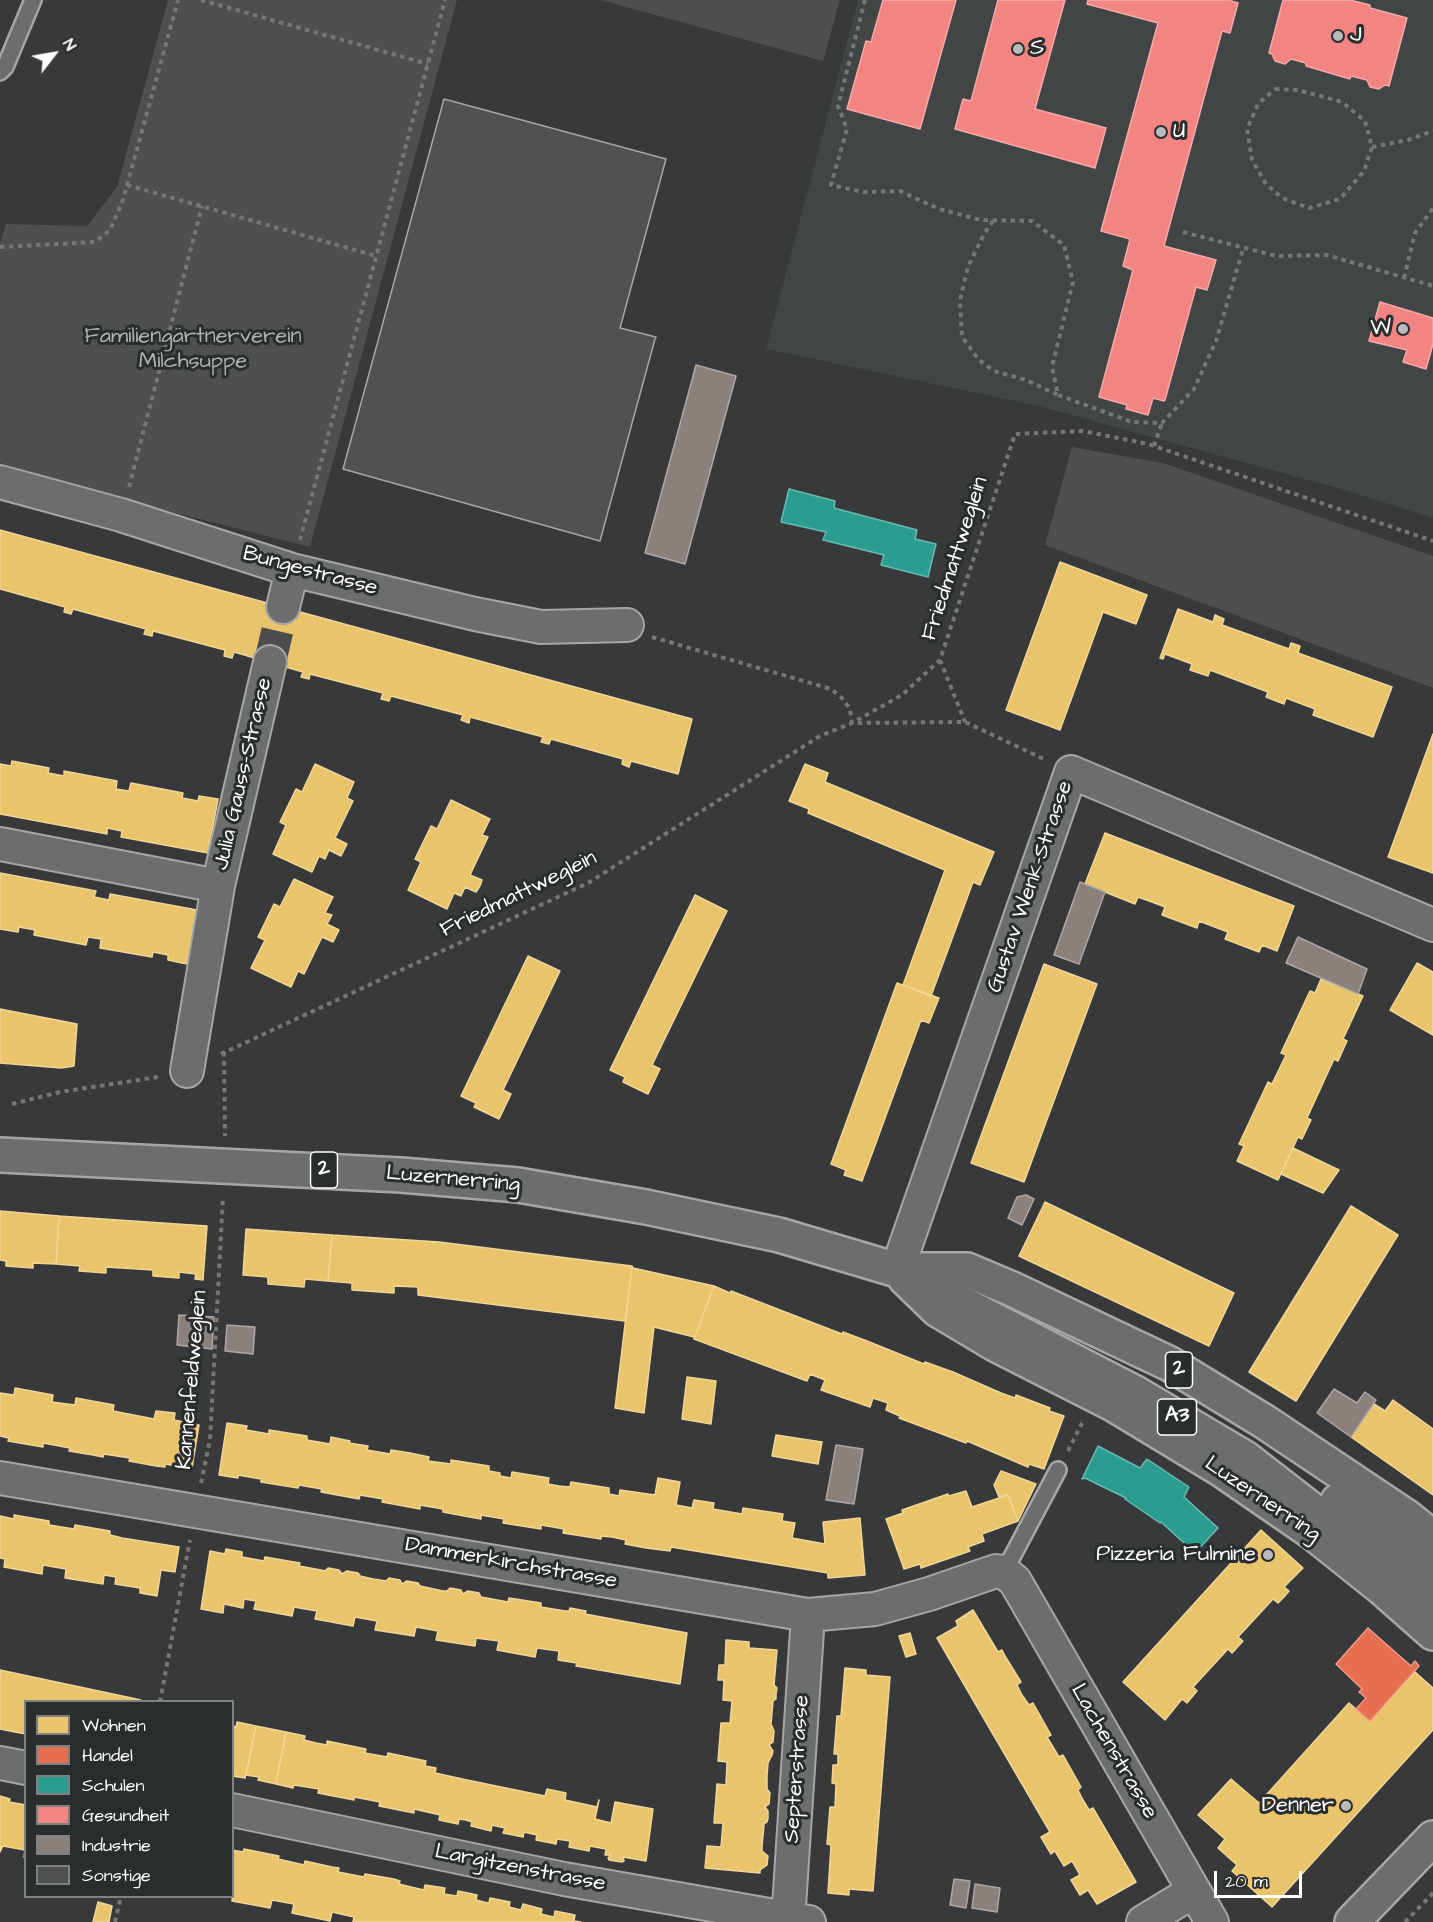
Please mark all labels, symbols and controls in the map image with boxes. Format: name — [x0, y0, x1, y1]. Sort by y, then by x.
place label: J — [1350, 23, 1362, 49]
north arrow — [24, 24, 84, 84]
marker: J — [1331, 29, 1345, 43]
text: N — [57, 35, 81, 55]
place label: S — [1030, 36, 1044, 62]
marker: S — [1011, 42, 1025, 56]
place label: U — [1173, 119, 1185, 145]
marker: U — [1154, 125, 1168, 139]
place label: W — [1370, 316, 1391, 342]
marker: W — [1396, 322, 1410, 336]
park label: Familiengärtnerverein Milchsuppe — [85, 324, 301, 376]
street label: Friedmattweglein — [917, 474, 995, 644]
street label: Bungestrasse — [240, 541, 380, 603]
street label: Julia Gauss-Strasse — [209, 675, 279, 873]
street label: Gustav Wenk-Strasse — [982, 778, 1080, 996]
street label: Friedmattweglein — [436, 846, 602, 944]
road number: 2 — [310, 1152, 338, 1188]
street label: Luzernerring — [385, 1161, 521, 1199]
street label: Kannenfeldweglein — [172, 1289, 214, 1471]
road number: 2 — [1166, 1352, 1192, 1388]
road number: A3 — [1158, 1399, 1196, 1435]
street label: Luzernerring — [1199, 1452, 1325, 1548]
street label: Dammerkirchstrasse — [403, 1532, 619, 1596]
place label: Pizzeria Fulmine — [1096, 1542, 1256, 1568]
marker: Pizzeria Fulmine — [1261, 1548, 1275, 1562]
street label: Lachenstrasse — [1064, 1680, 1162, 1824]
street label: Septerstrasse — [780, 1694, 816, 1844]
legend — [24, 1700, 234, 1898]
text: Wohnen — [82, 1713, 146, 1738]
text: Handel — [82, 1743, 133, 1768]
text: Schulen — [82, 1773, 145, 1798]
place label: Denner — [1262, 1793, 1334, 1819]
marker: Denner — [1339, 1799, 1353, 1813]
text: Gesundheit — [82, 1803, 169, 1828]
text: Industrie — [82, 1833, 151, 1858]
street label: Largitzenstrasse — [432, 1840, 608, 1898]
scale bar — [1217, 1859, 1306, 1897]
text: Sonstige — [82, 1863, 151, 1888]
text: 20 m — [1225, 1869, 1268, 1894]

